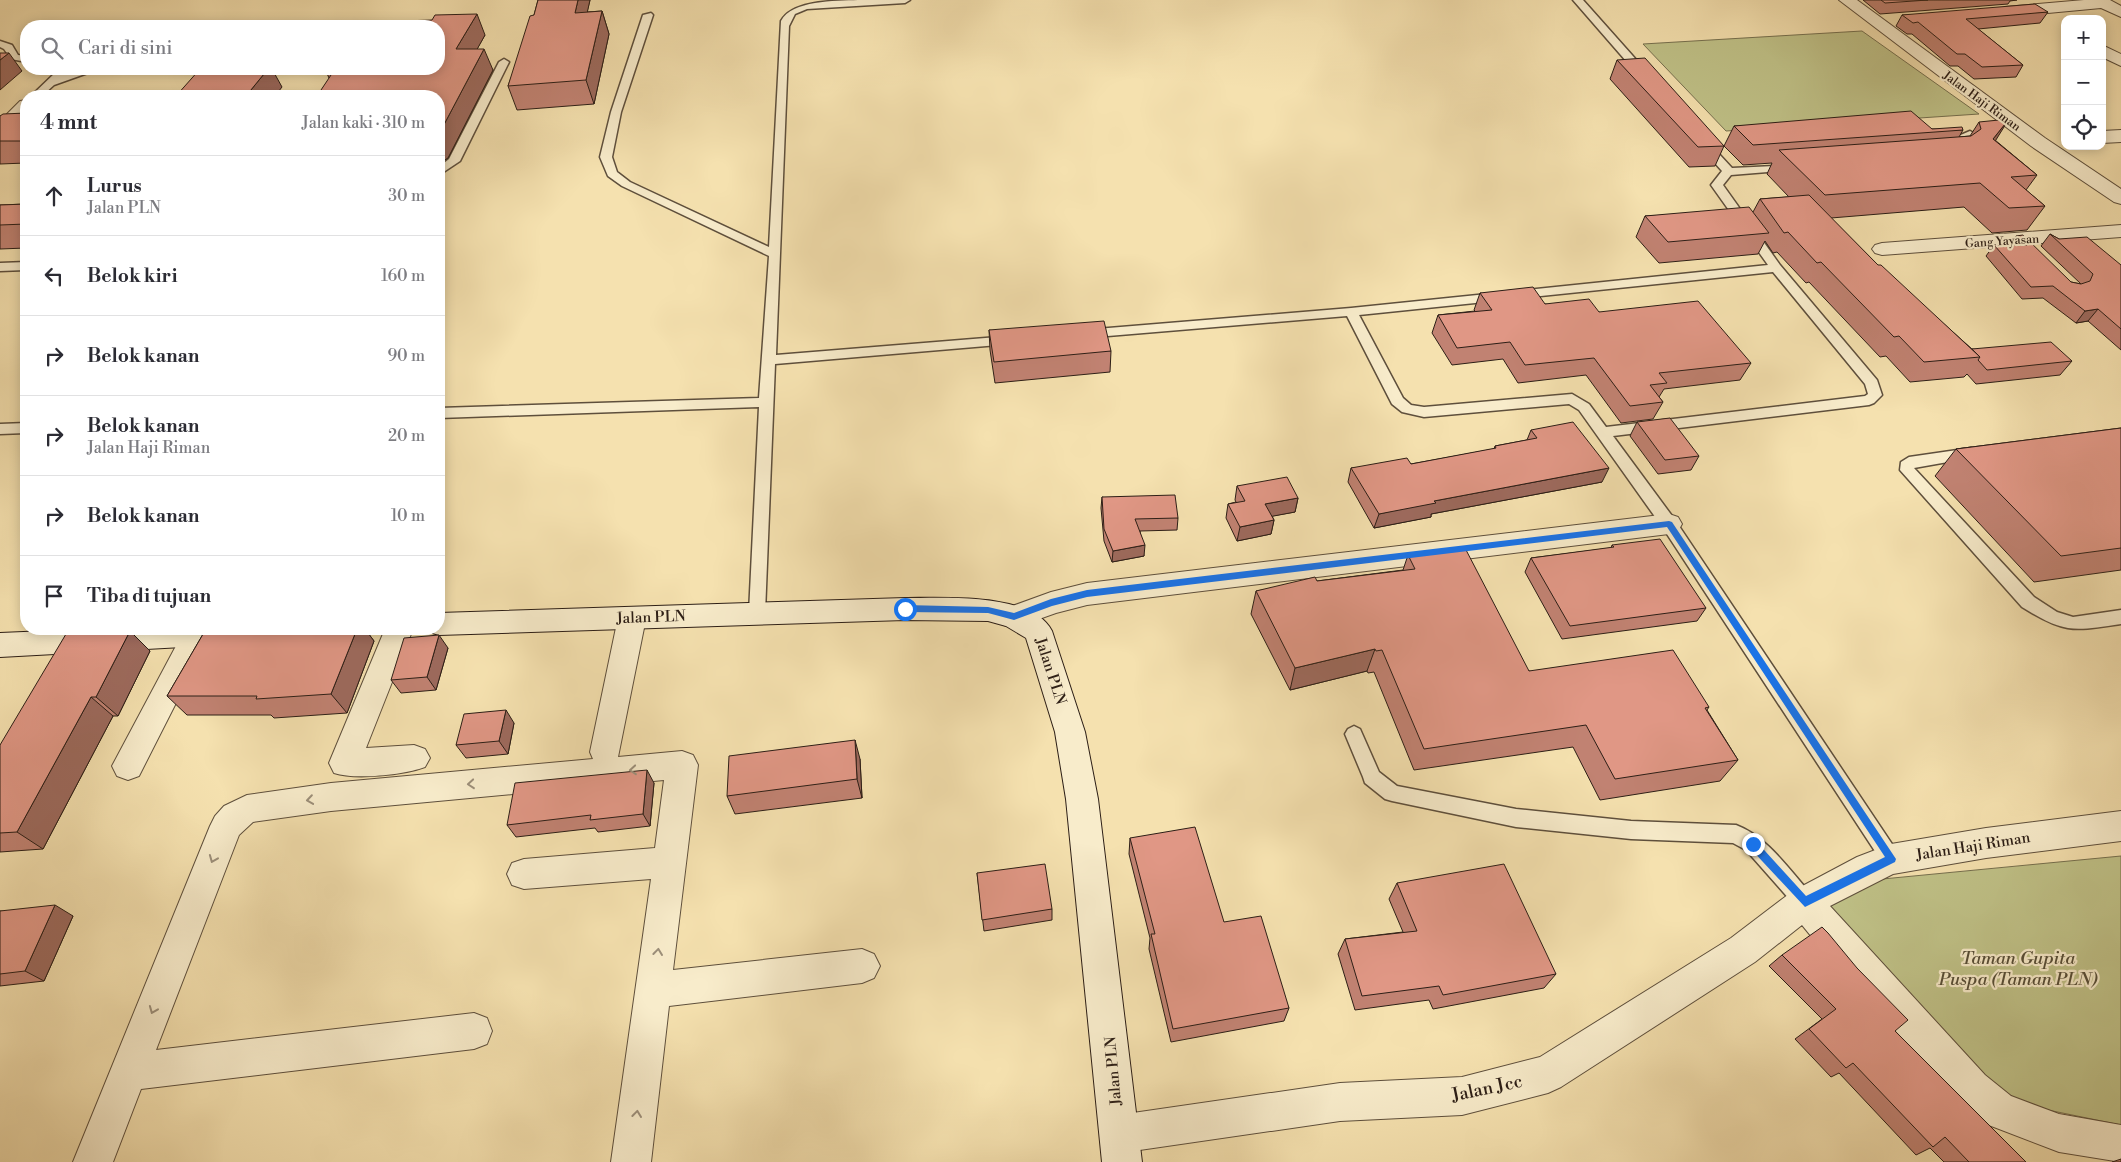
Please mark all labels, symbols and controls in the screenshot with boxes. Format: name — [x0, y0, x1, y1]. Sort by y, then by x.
map controls — [2061, 15, 2106, 150]
button: + — [2061, 15, 2106, 60]
search box — [20, 20, 445, 75]
icon: search — [38, 34, 66, 62]
text: Cari di sini — [78, 36, 173, 60]
button: − — [2061, 60, 2106, 105]
street label: Jalan Haji Riman — [1939, 68, 2023, 135]
button: locate — [2061, 105, 2106, 150]
text: 4 mnt — [40, 110, 97, 136]
text: Jalan kaki · 310 m — [302, 113, 425, 133]
text: Lurus — [87, 174, 142, 198]
icon: ahead — [40, 182, 68, 210]
text: 30 m — [388, 186, 425, 206]
text: Jalan PLN — [87, 198, 161, 218]
street label: Gang Yayasan — [1964, 231, 2040, 252]
icon: left — [40, 262, 68, 290]
text: Belok kiri — [87, 264, 177, 288]
text: 160 m — [381, 266, 425, 286]
icon: right — [40, 342, 68, 370]
text: Belok kanan — [87, 344, 200, 368]
text: 90 m — [387, 346, 425, 366]
text: Belok kanan — [87, 414, 200, 438]
icon: right — [40, 422, 68, 450]
text: 20 m — [388, 426, 425, 446]
text: Jalan Haji Riman — [87, 438, 210, 458]
icon: right — [40, 502, 68, 530]
text: Belok kanan — [87, 504, 200, 528]
text: 10 m — [391, 506, 425, 526]
icon: arrive — [40, 582, 68, 610]
text: Tiba di tujuan — [87, 584, 211, 608]
route start — [894, 598, 917, 621]
street label: Jalan PLN — [615, 607, 686, 628]
street label: Jalan PLN — [1030, 634, 1070, 707]
one-way arrow — [629, 764, 637, 775]
one-way arrow — [467, 778, 475, 789]
one-way arrow — [305, 794, 313, 805]
street label: Jalan Haji Riman — [1914, 828, 2032, 865]
route end — [1742, 833, 1765, 856]
one-way arrow — [209, 854, 219, 863]
park label: Taman Gupita Puspa (Taman PLN) — [1938, 947, 2098, 991]
one-way arrow — [652, 948, 663, 956]
one-way arrow — [149, 1005, 159, 1014]
street label: Jalan PLN — [1101, 1036, 1126, 1107]
street label: Jalan Jcc — [1448, 1070, 1525, 1107]
one-way arrow — [631, 1109, 642, 1117]

